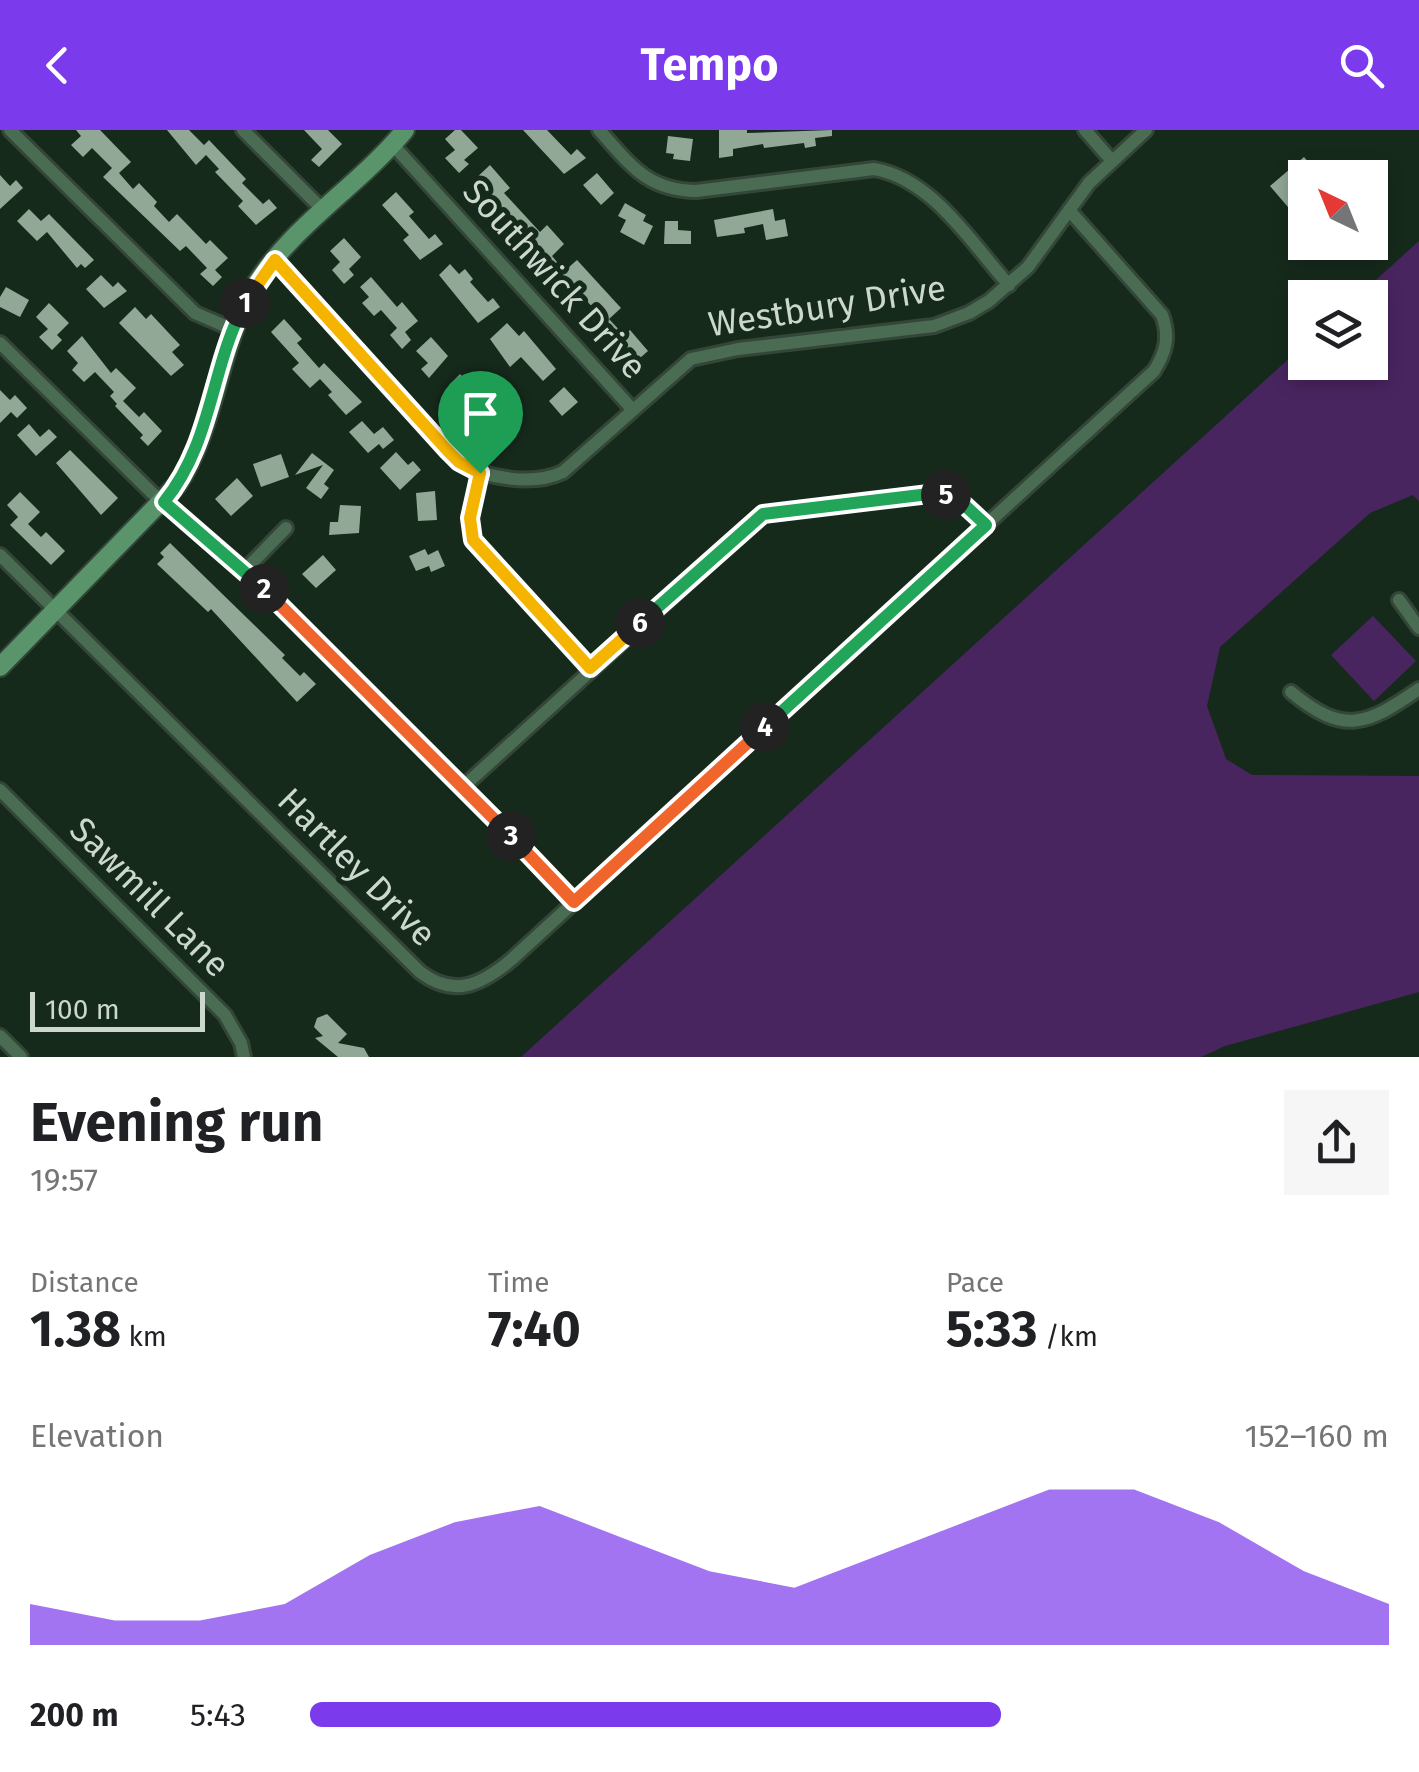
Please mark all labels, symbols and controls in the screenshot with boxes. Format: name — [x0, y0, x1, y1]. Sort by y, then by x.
icon: back — [30, 38, 85, 93]
text: Tempo — [641, 38, 778, 92]
icon: search — [1334, 38, 1389, 93]
north arrow — [1288, 160, 1388, 260]
map controls — [1288, 160, 1388, 380]
street label: Southwick Drive — [454, 171, 656, 387]
street label: Westbury Drive — [705, 266, 949, 346]
pin: 1 — [220, 278, 270, 328]
button: layers — [1288, 280, 1388, 380]
text: 1 — [239, 286, 252, 319]
pin — [438, 371, 523, 474]
icon: arrive — [453, 386, 508, 441]
pin: 5 — [921, 470, 971, 520]
text: 5 — [938, 478, 954, 511]
pin: 2 — [239, 564, 289, 614]
text: 2 — [257, 572, 271, 605]
pin: 6 — [615, 598, 665, 648]
text: 6 — [632, 606, 648, 639]
pin: 4 — [740, 702, 790, 752]
text: 4 — [757, 710, 773, 743]
street label: Hartley Drive — [269, 779, 445, 955]
street label: Sawmill Lane — [61, 808, 239, 986]
pin: 3 — [486, 811, 536, 861]
text: 3 — [504, 819, 518, 852]
scale bar — [30, 987, 205, 1031]
text: 100 m — [45, 993, 120, 1026]
text: Evening run — [30, 1090, 324, 1156]
button: share — [1284, 1090, 1389, 1195]
text: 19:57 — [30, 1161, 98, 1199]
text: Distance — [30, 1266, 139, 1299]
text: Time — [488, 1266, 550, 1299]
text: Pace — [946, 1266, 1004, 1299]
text: 1.38 — [30, 1299, 121, 1359]
text: 7:40 — [488, 1299, 581, 1359]
text: 5:33 — [946, 1299, 1038, 1359]
text: km — [121, 1320, 167, 1353]
text: /km — [1038, 1320, 1098, 1353]
text: Elevation — [30, 1417, 164, 1455]
text: 152–160 m — [1245, 1417, 1389, 1455]
text: 200 m — [30, 1696, 119, 1734]
text: 5:43 — [190, 1696, 246, 1734]

